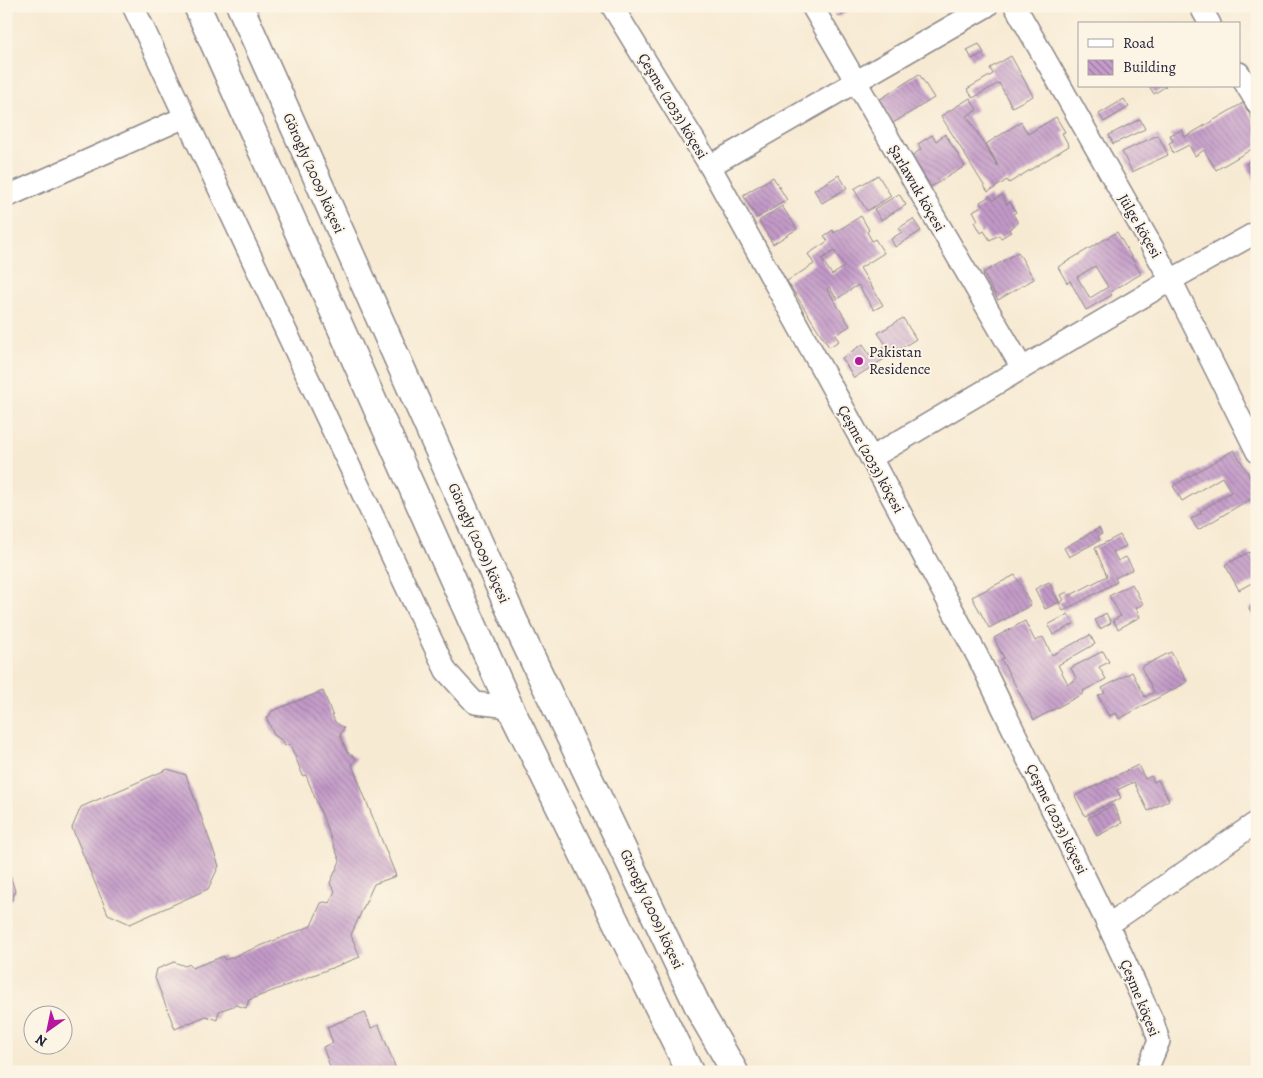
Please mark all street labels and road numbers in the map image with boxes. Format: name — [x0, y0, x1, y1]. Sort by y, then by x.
street label: Çeşme (2033) köçesi — [633, 49, 713, 163]
street label: Görogly (2009) köçesi — [278, 110, 350, 236]
street label: Şarlawuk köçesi — [884, 141, 950, 235]
street label: Jülge köçesi — [1114, 190, 1166, 262]
street label: Çeşme (2033) köçesi — [833, 401, 909, 517]
street label: Görogly (2009) köçesi — [443, 480, 515, 606]
street label: Çeşme (2033) köçesi — [1022, 760, 1092, 878]
street label: Görogly (2009) köçesi — [615, 846, 689, 972]
street label: Çeşme köçesi — [1115, 956, 1165, 1040]

